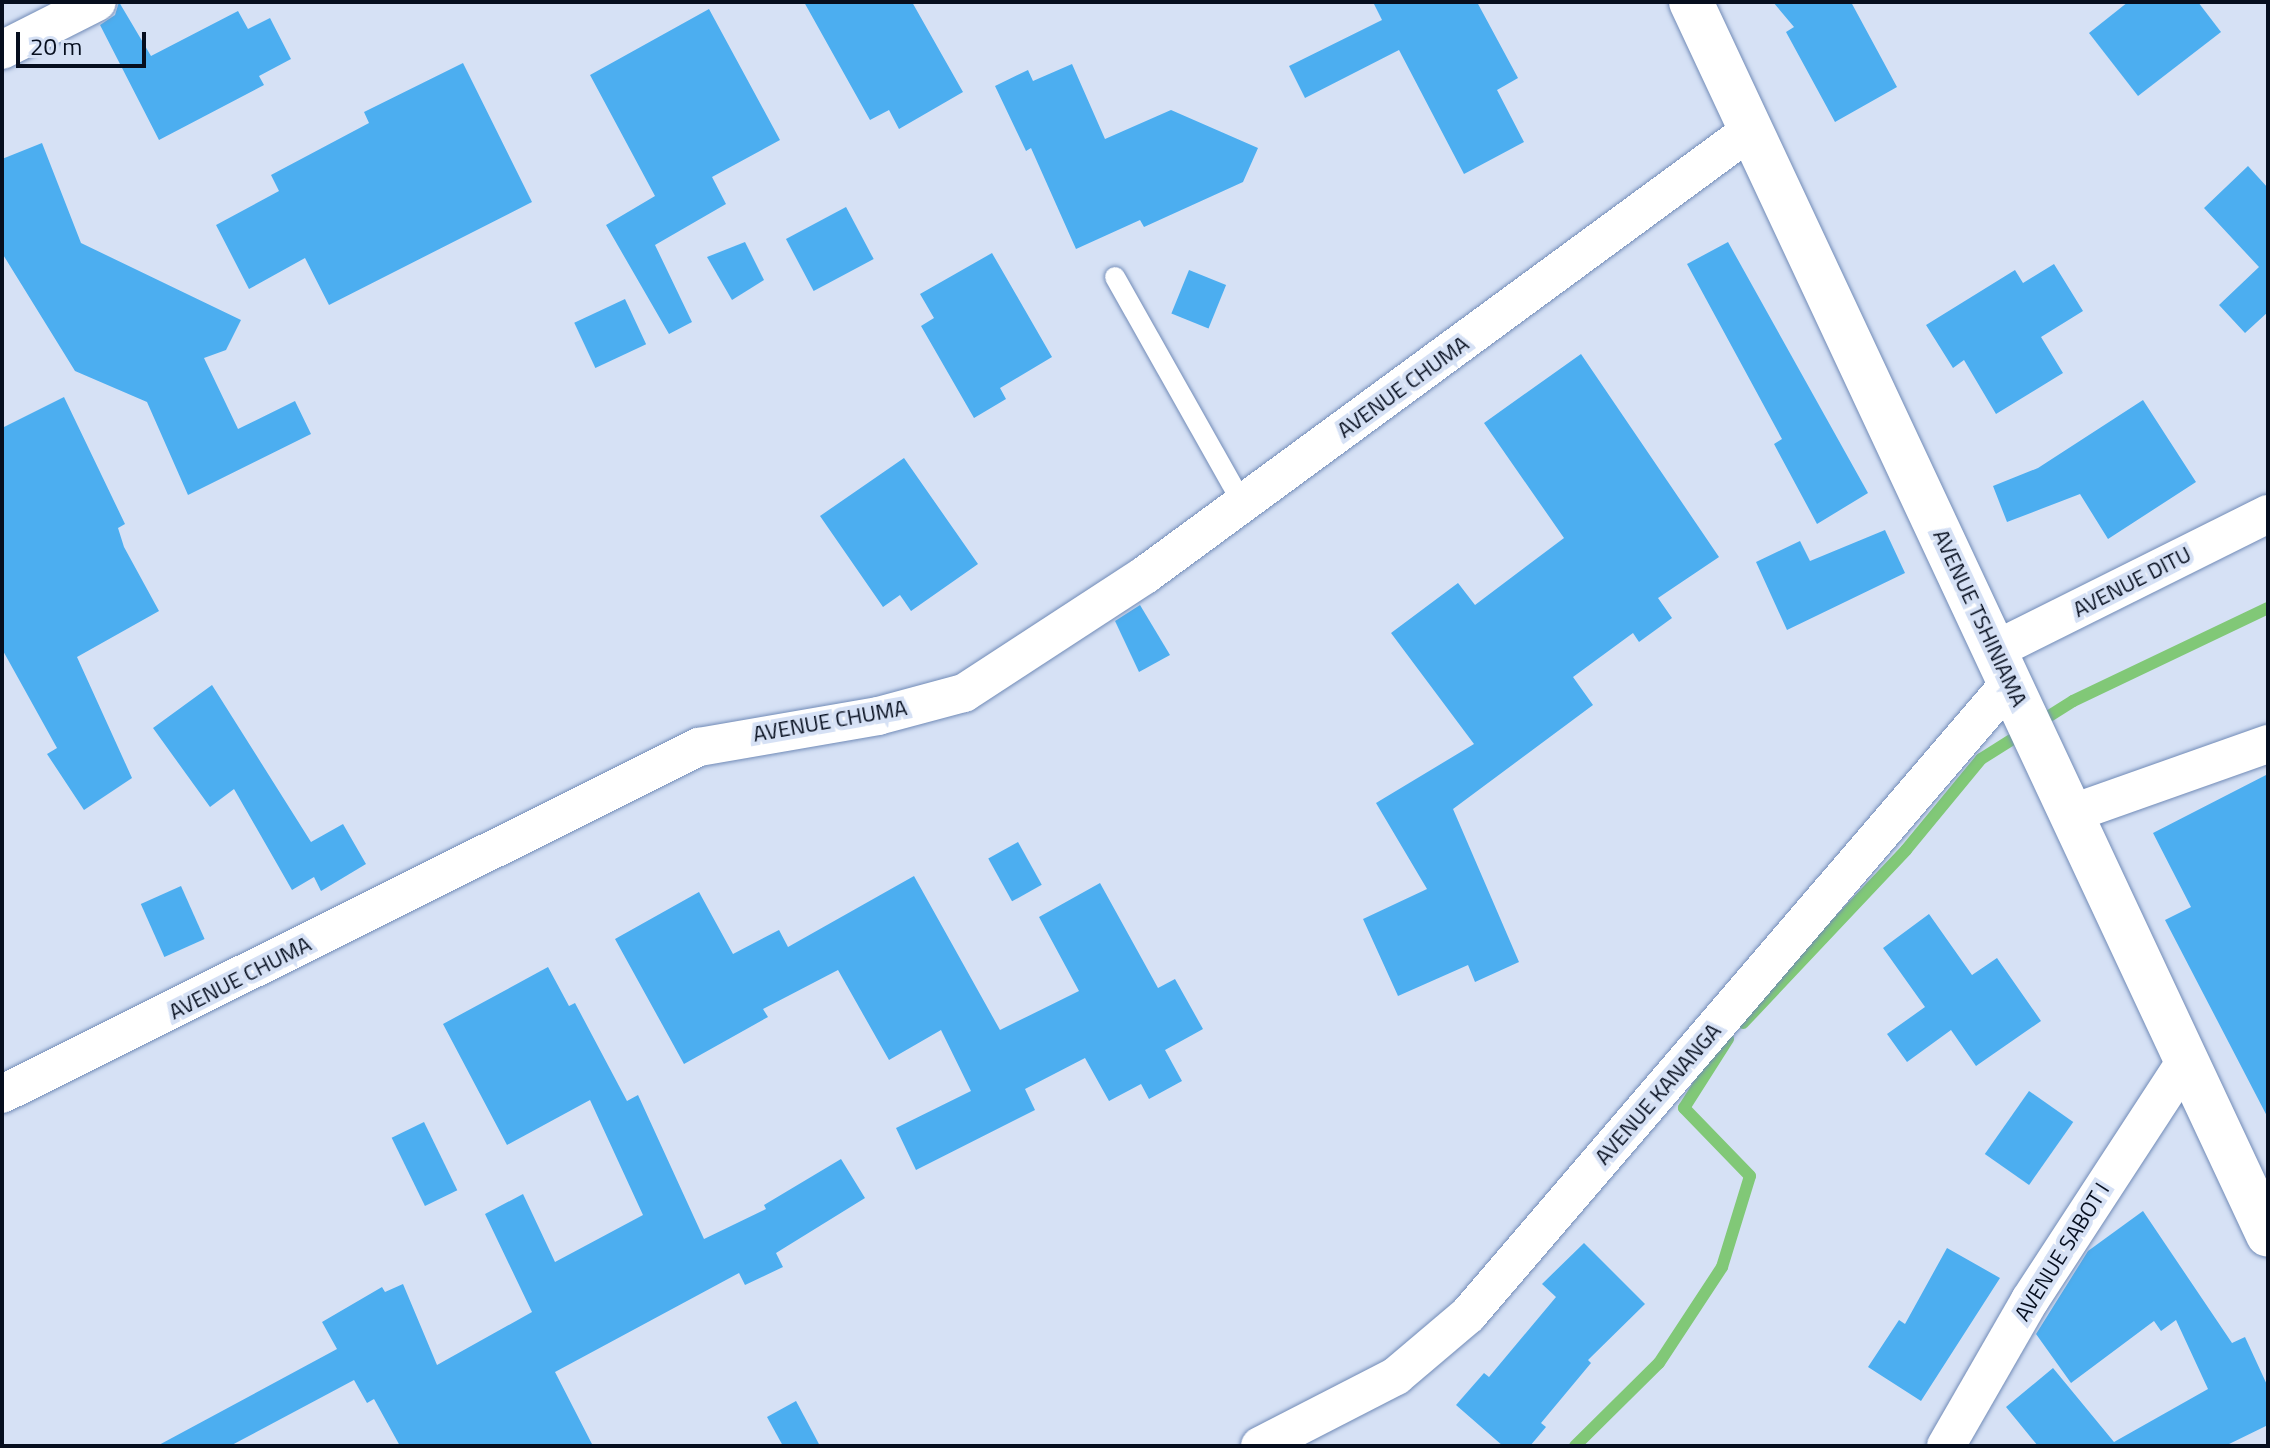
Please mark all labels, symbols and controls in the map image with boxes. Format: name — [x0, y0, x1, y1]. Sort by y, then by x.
scale bar — [20, 16, 150, 66]
text: 20 m — [30, 28, 82, 64]
street label: AVENUE CHUMA — [1332, 330, 1474, 444]
street label: AVENUE TSHINIAMA — [1927, 525, 2033, 711]
street label: AVENUE DITU — [2069, 541, 2195, 623]
street label: AVENUE CHUMA — [751, 694, 909, 748]
street label: AVENUE CHUMA — [164, 931, 316, 1025]
street label: AVENUE KANANGA — [1589, 1018, 1727, 1170]
street label: AVENUE SABOT I — [2009, 1178, 2115, 1326]

